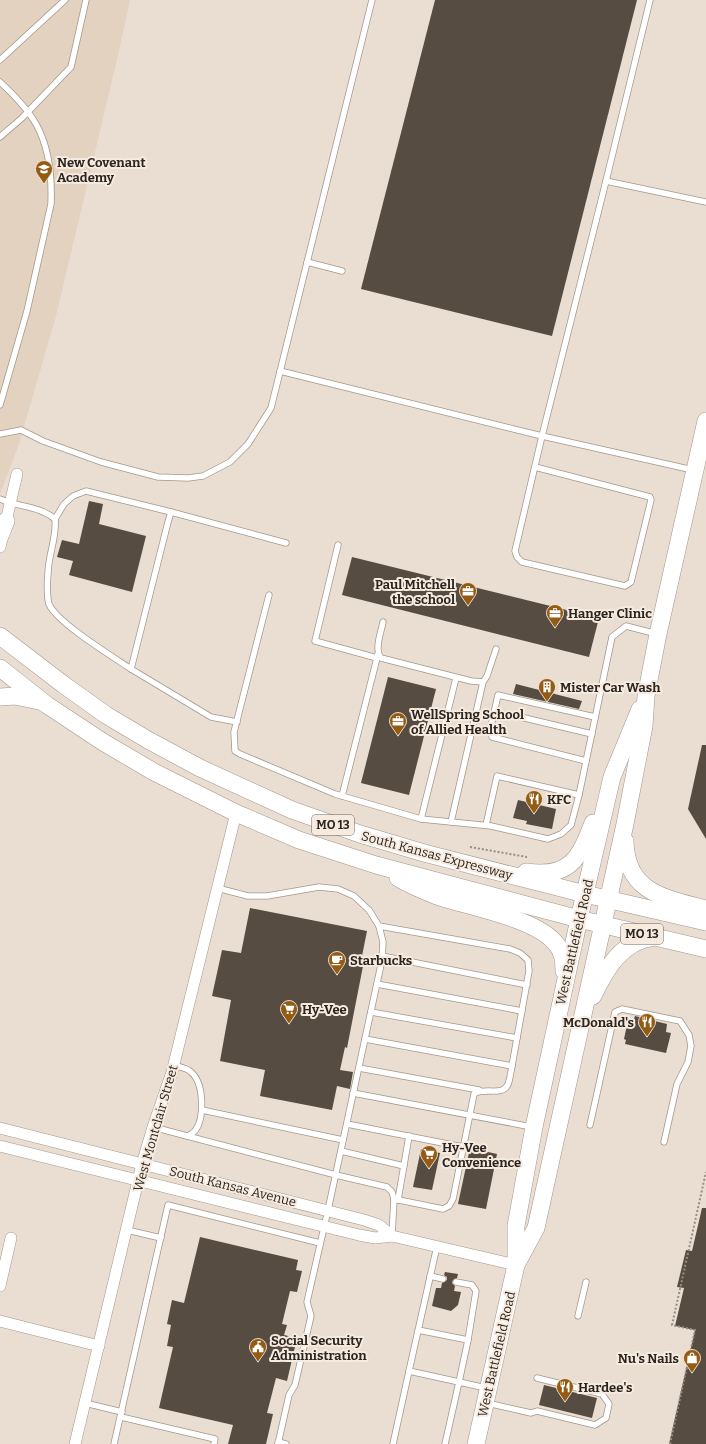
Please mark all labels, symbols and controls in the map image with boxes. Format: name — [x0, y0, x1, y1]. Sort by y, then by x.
place label: New Covenant Academy — [57, 155, 146, 185]
school or university icon: New Covenant Academy — [34, 159, 54, 184]
place label: Paul Mitchell the school — [375, 577, 455, 607]
office icon: Paul Mitchell the school — [458, 581, 478, 606]
office icon: Hanger Clinic — [545, 603, 565, 628]
place label: Hanger Clinic — [568, 606, 652, 621]
building icon: Mister Car Wash — [537, 677, 557, 702]
place label: Mister Car Wash — [560, 680, 661, 695]
place label: WellSpring School of Allied Health — [411, 707, 524, 737]
office icon: WellSpring School of Allied Health — [388, 711, 408, 736]
restaurant icon: KFC — [524, 789, 544, 814]
place label: KFC — [547, 792, 571, 807]
road number: MO 13 — [312, 815, 354, 835]
street label: South Kansas Expressway — [360, 828, 514, 883]
street label: West Battlefield Road — [553, 878, 596, 1006]
road number: MO 13 — [621, 924, 663, 944]
cafe icon: Starbucks — [327, 950, 347, 975]
place label: Starbucks — [350, 953, 412, 968]
supermarket icon: Hy-Vee — [279, 999, 299, 1024]
place label: Hy-Vee — [302, 1002, 347, 1017]
restaurant icon: McDonald's — [637, 1012, 657, 1037]
place label: McDonald's — [563, 1015, 634, 1030]
street label: West Montclair Street — [130, 1063, 181, 1193]
place label: Hy-Vee Convenience — [442, 1140, 521, 1170]
supermarket icon: Hy-Vee Convenience — [419, 1144, 439, 1169]
street label: South Kansas Avenue — [168, 1163, 298, 1210]
street label: West Battlefield Road — [475, 1290, 518, 1418]
place label: Social Security Administration — [271, 1333, 367, 1363]
public building icon: Social Security Administration — [248, 1337, 268, 1362]
shop icon: Nu's Nails — [682, 1348, 702, 1373]
place label: Nu's Nails — [618, 1351, 679, 1366]
restaurant icon: Hardee's — [555, 1377, 575, 1402]
place label: Hardee's — [578, 1380, 632, 1395]

